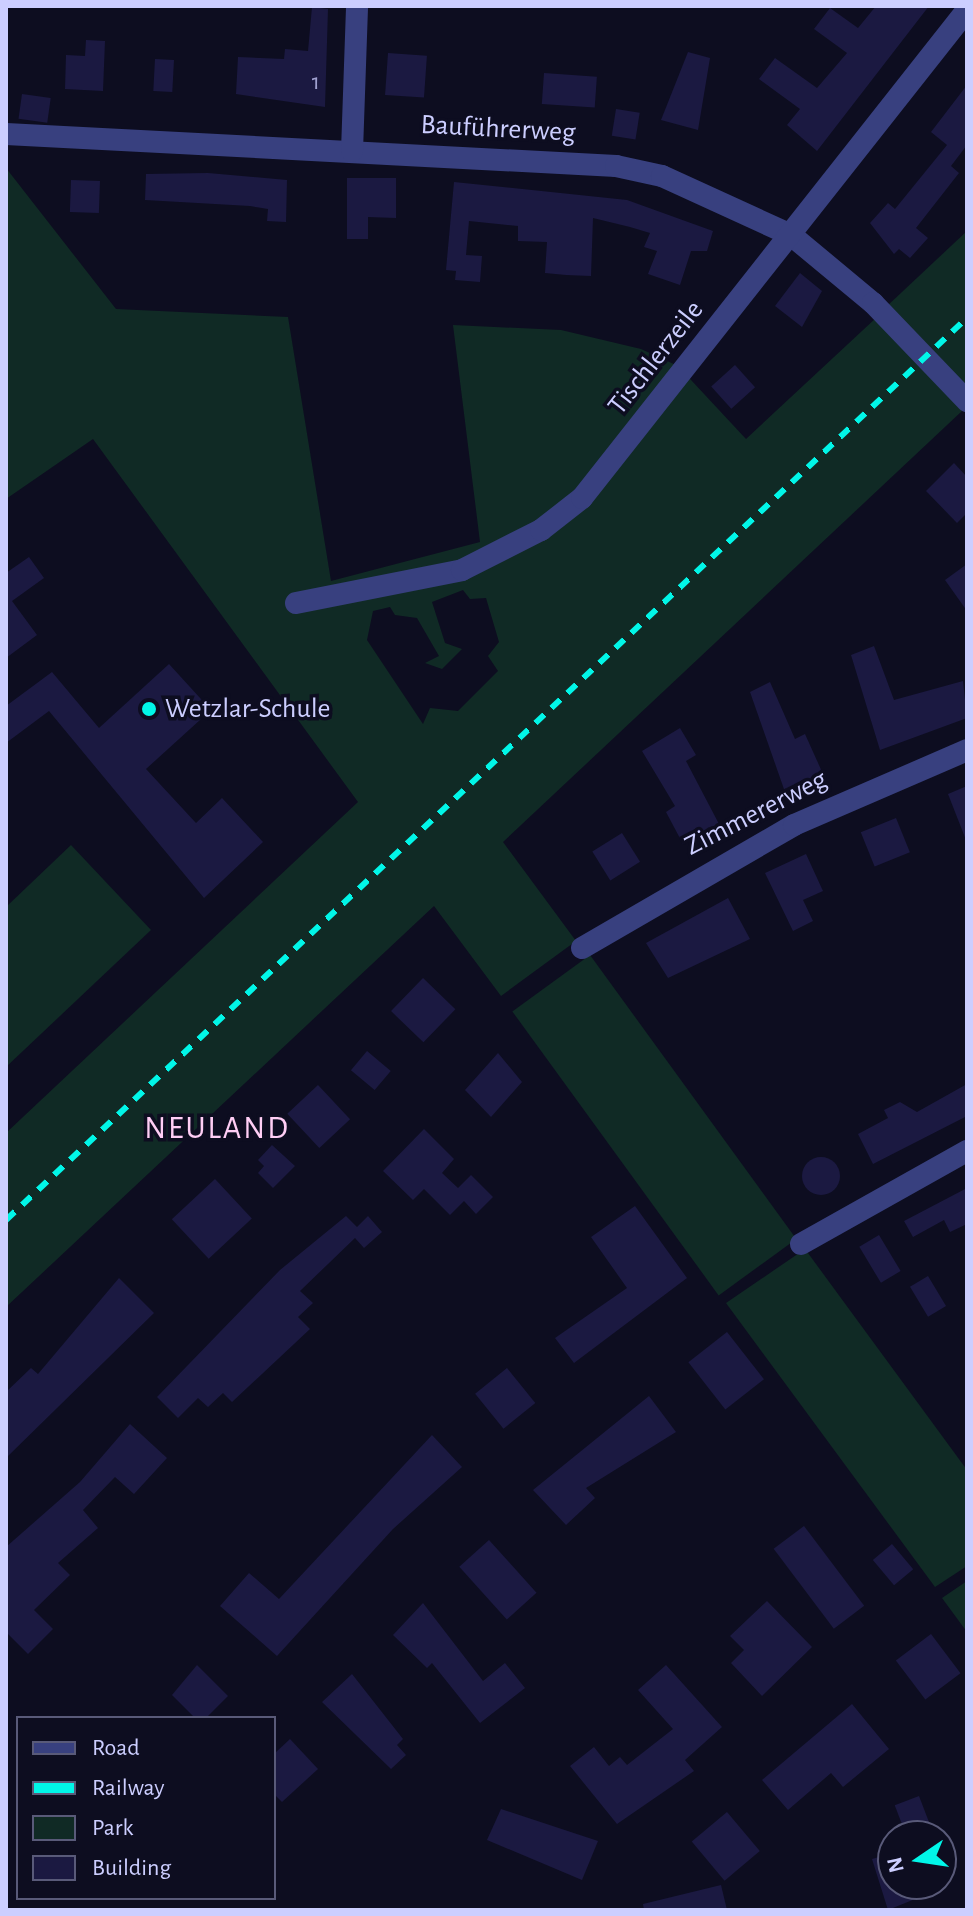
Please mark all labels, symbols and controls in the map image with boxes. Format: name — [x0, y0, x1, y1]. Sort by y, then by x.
house number: 1 — [312, 69, 320, 97]
street label: Bauführerweg — [420, 108, 576, 150]
street label: Tischlerzeile — [601, 294, 711, 422]
place label: Wetzlar-Schule — [165, 692, 331, 726]
marker: Wetzlar-Schule — [140, 700, 158, 718]
street label: Zimmererweg — [679, 763, 833, 863]
district label: NEULAND — [144, 1109, 290, 1147]
legend — [16, 1716, 276, 1900]
text: Road — [92, 1736, 140, 1760]
text: Railway — [92, 1776, 164, 1800]
text: Park — [92, 1816, 133, 1840]
north arrow — [877, 1820, 957, 1900]
text: N — [883, 1855, 908, 1875]
text: Building — [92, 1856, 171, 1880]

